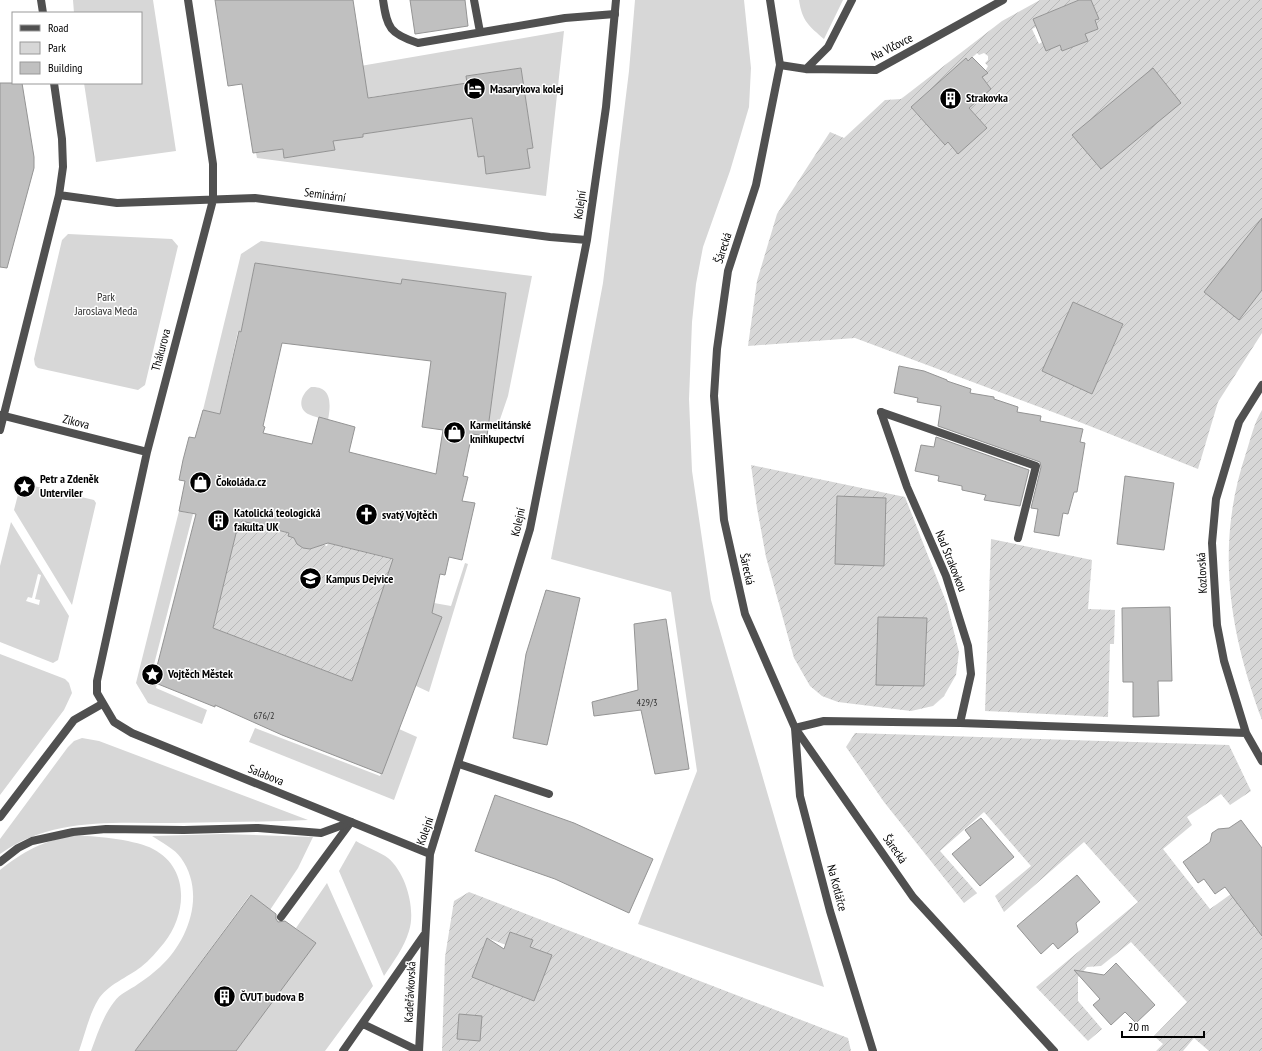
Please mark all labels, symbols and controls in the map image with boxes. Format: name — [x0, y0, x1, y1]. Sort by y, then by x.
legend — [12, 12, 142, 84]
text: Road — [48, 20, 68, 35]
street label: Na Vlčovce — [868, 30, 915, 63]
text: Park — [48, 40, 66, 55]
text: Building — [48, 60, 83, 75]
hotel icon: Masarykova kolej — [462, 76, 488, 102]
place label: Masarykova kolej — [490, 81, 564, 96]
building icon: Strakovka — [938, 85, 964, 111]
place label: Strakovka — [966, 90, 1008, 105]
street label: Seminární — [303, 184, 347, 205]
street label: Kolejní — [570, 189, 589, 220]
street label: Šárecká — [710, 230, 735, 265]
park label: Park Jaroslava Meda — [74, 289, 137, 318]
street label: Thákurova — [148, 327, 173, 373]
street label: Zikova — [61, 411, 91, 432]
place label: Karmelitánské knihkupectví — [470, 417, 531, 446]
shop icon: Karmelitánské knihkupectví — [442, 419, 468, 445]
shop icon: Čokoláda.cz — [187, 469, 213, 495]
place label: Petr a Zdeněk Unterviler — [40, 471, 99, 500]
place icon: Petr a Zdeněk Unterviler — [12, 473, 38, 499]
place label: Čokoláda.cz — [216, 474, 266, 489]
church icon: svatý Vojtěch — [354, 502, 380, 528]
place label: Katolická teologická fakulta UK — [234, 505, 320, 534]
street label: Kolejní — [507, 506, 528, 538]
building icon: Katolická teologická fakulta UK — [205, 507, 231, 533]
place label: svatý Vojtěch — [382, 507, 437, 522]
street label: Nad Strakovkou — [932, 528, 971, 594]
street label: Šárecká — [737, 552, 758, 586]
street label: Kozlovská — [1193, 552, 1210, 594]
school or university icon: Kampus Dejvice — [297, 566, 323, 592]
place label: Kampus Dejvice — [326, 571, 393, 586]
place icon: Vojtěch Městek — [139, 661, 165, 687]
place label: Vojtěch Městek — [167, 666, 233, 681]
house number: 429/3 — [637, 696, 657, 709]
house number: 676/2 — [254, 709, 274, 722]
street label: Salabova — [246, 761, 286, 789]
street label: Kolejní — [413, 814, 436, 847]
street label: Šárecká — [880, 831, 911, 866]
street label: Na Kotlářce — [824, 863, 851, 913]
street label: Kadeřávkovská — [400, 961, 419, 1023]
building icon: ČVUT budova B — [212, 984, 238, 1010]
place label: ČVUT budova B — [240, 989, 304, 1004]
scale bar — [1122, 1013, 1204, 1039]
text: 20 m — [1128, 1019, 1149, 1034]

